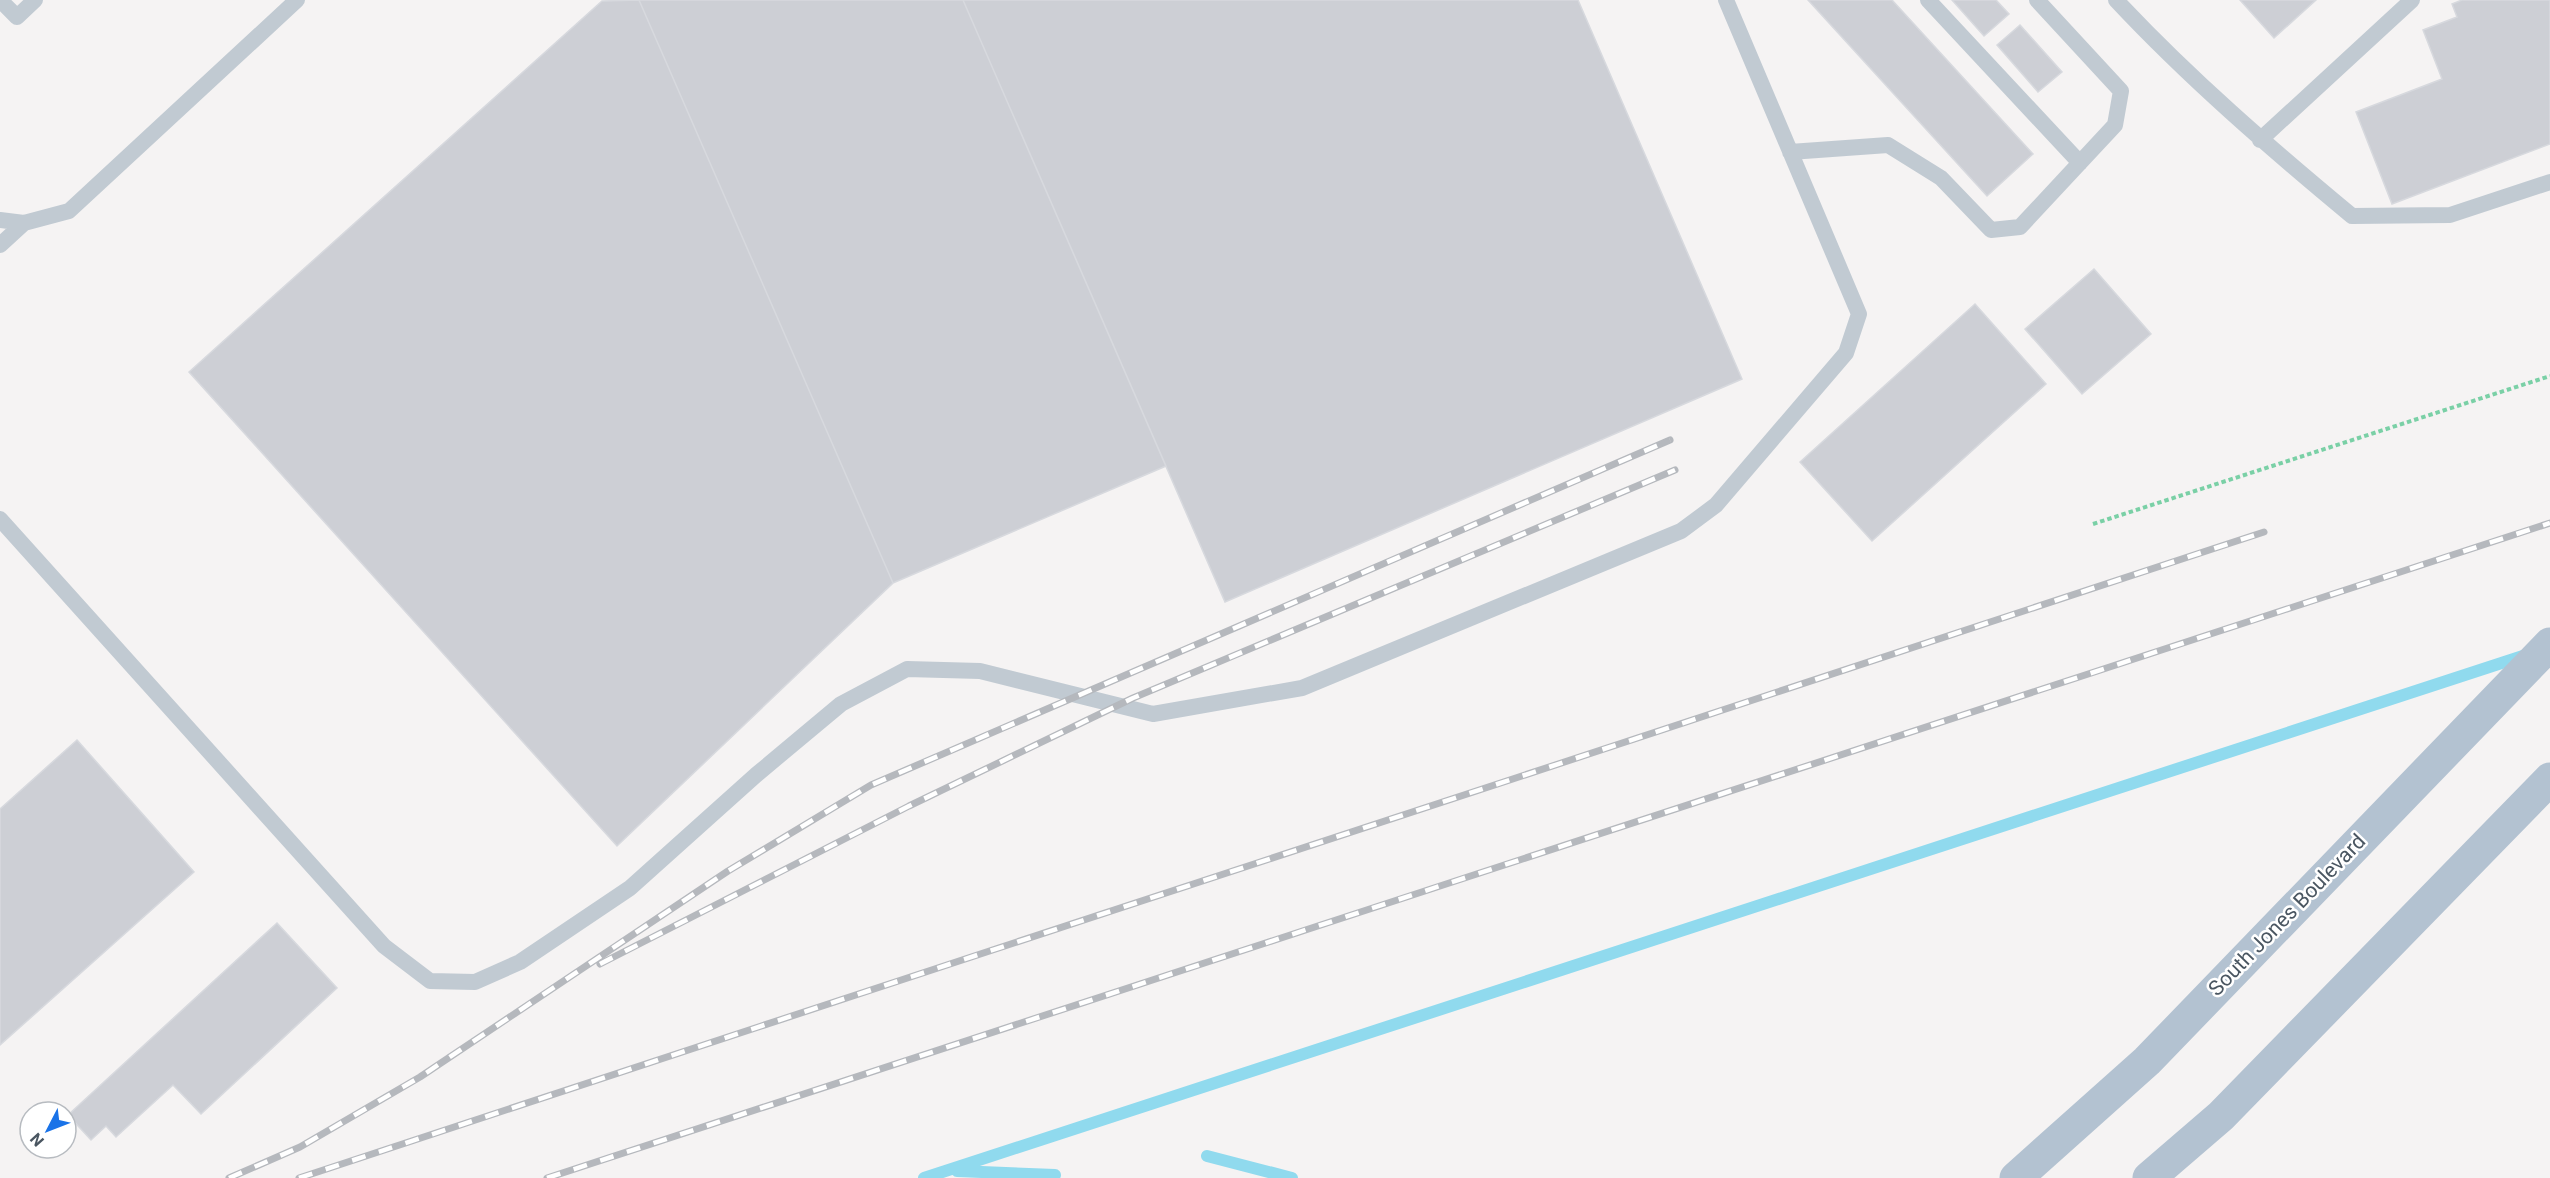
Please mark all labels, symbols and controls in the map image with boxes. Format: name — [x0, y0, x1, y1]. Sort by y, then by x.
street label: South Jones Boulevard — [2204, 829, 2370, 1001]
north arrow — [18, 1100, 78, 1160]
text: N — [26, 1129, 48, 1150]

